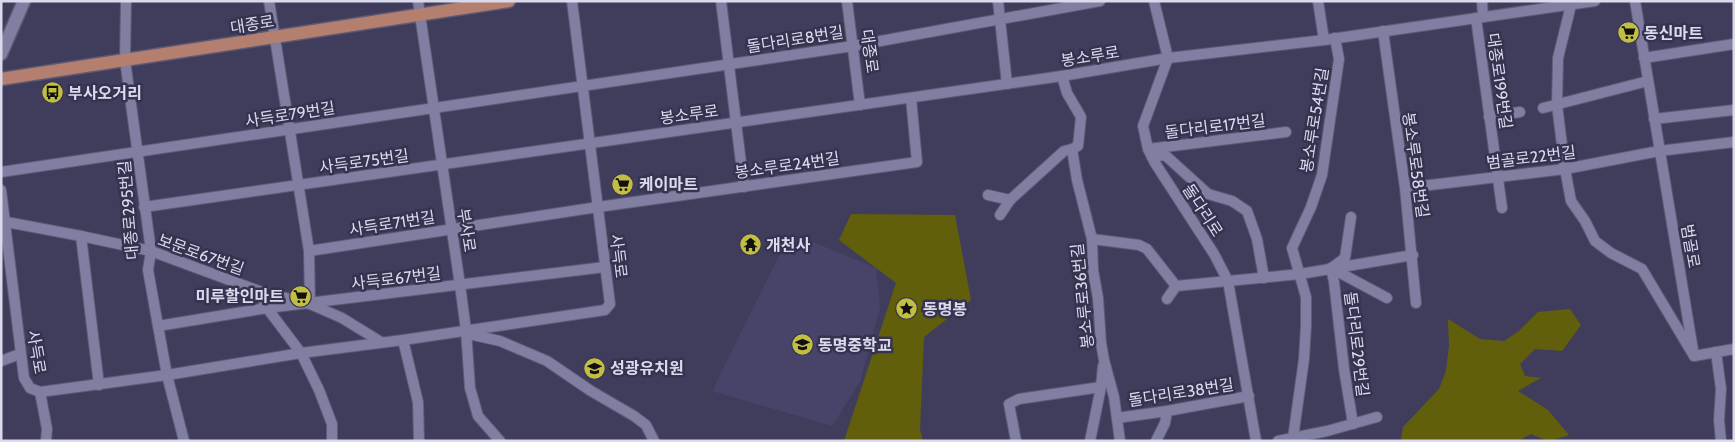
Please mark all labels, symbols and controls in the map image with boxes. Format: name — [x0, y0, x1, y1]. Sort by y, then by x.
street label: 대종로 — [229, 12, 276, 37]
supermarket icon: 동신마트 — [1616, 21, 1640, 45]
street label: 돌다리로8번길 — [745, 22, 845, 57]
place label: 동신마트 — [1644, 24, 1703, 43]
street label: 대종로 — [857, 28, 882, 75]
street label: 대종로199번길 — [1483, 32, 1516, 130]
street label: 봉소루로 — [1060, 42, 1121, 70]
street label: 봉소루로54번길 — [1297, 66, 1332, 174]
bus stop icon: 부사오거리 — [40, 81, 64, 105]
place label: 부사오거리 — [68, 84, 142, 103]
street label: 사득로79번길 — [244, 98, 336, 131]
street label: 봉소루로 — [659, 101, 720, 128]
street label: 돌다리로17번길 — [1163, 111, 1267, 142]
street label: 봉소루로58번길 — [1399, 111, 1432, 219]
street label: 범골로22번길 — [1485, 143, 1577, 172]
street label: 사득로75번길 — [318, 146, 410, 177]
street label: 봉소루로24번길 — [733, 149, 841, 182]
street label: 대종로295번길 — [115, 159, 142, 260]
supermarket icon: 케이마트 — [611, 172, 635, 196]
place label: 케이마트 — [639, 175, 698, 194]
street label: 돌다리로 — [1179, 180, 1227, 240]
street label: 사득로71번길 — [348, 207, 436, 240]
street label: 부사로 — [454, 207, 479, 254]
street label: 범골로 — [1677, 223, 1704, 270]
street label: 보문로67번길 — [155, 230, 247, 279]
street label: 사득로 — [606, 233, 631, 279]
temple icon: 개천사 — [738, 233, 762, 257]
place label: 개천사 — [766, 236, 810, 255]
street label: 봉소루로36번길 — [1068, 242, 1097, 350]
street label: 사득로67번길 — [350, 264, 442, 293]
supermarket icon: 미루할인마트 — [288, 284, 312, 308]
place label: 미루할인마트 — [196, 287, 284, 306]
street label: 돌다리로29번길 — [1341, 290, 1372, 398]
place icon: 동명봉 — [895, 297, 919, 321]
place label: 동명봉 — [923, 300, 967, 319]
street label: 사득로 — [23, 329, 50, 376]
school or university icon: 동명중학교 — [790, 333, 814, 357]
place label: 동명중학교 — [818, 336, 892, 355]
school or university icon: 성광유치원 — [582, 356, 606, 380]
place label: 성광유치원 — [610, 359, 684, 378]
street label: 돌다리로38번길 — [1127, 375, 1235, 410]

